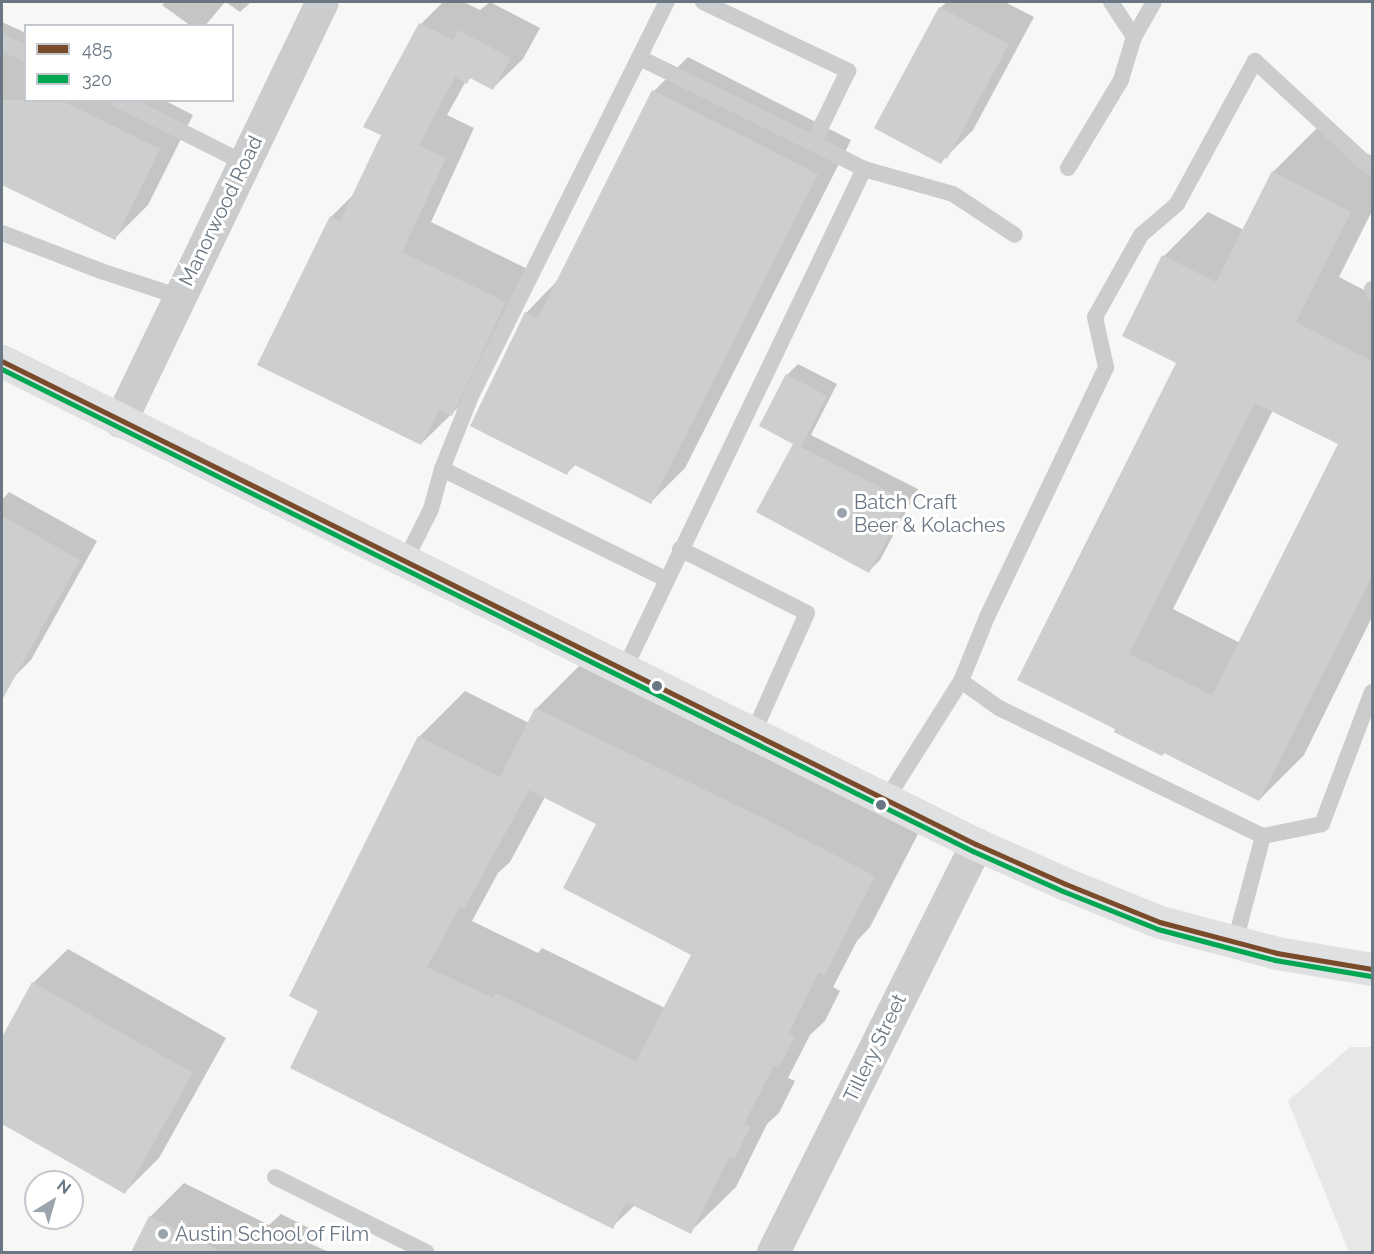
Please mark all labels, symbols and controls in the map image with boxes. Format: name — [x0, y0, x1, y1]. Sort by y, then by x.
legend — [24, 24, 234, 102]
text: 485 — [82, 39, 112, 60]
text: 320 — [82, 69, 112, 90]
street label: Manorwood Road — [174, 132, 268, 290]
place label: Batch Craft Beer & Kolaches — [854, 490, 1006, 537]
marker: Batch Craft Beer & Kolaches — [835, 506, 849, 520]
unlabelled marker — [651, 680, 663, 692]
unlabelled marker — [875, 799, 887, 811]
street label: Tillery Street — [838, 990, 912, 1106]
north arrow — [24, 1170, 84, 1230]
text: N — [53, 1176, 75, 1198]
place label: Austin School of Film — [175, 1222, 370, 1246]
marker: Austin School of Film — [156, 1227, 170, 1241]

